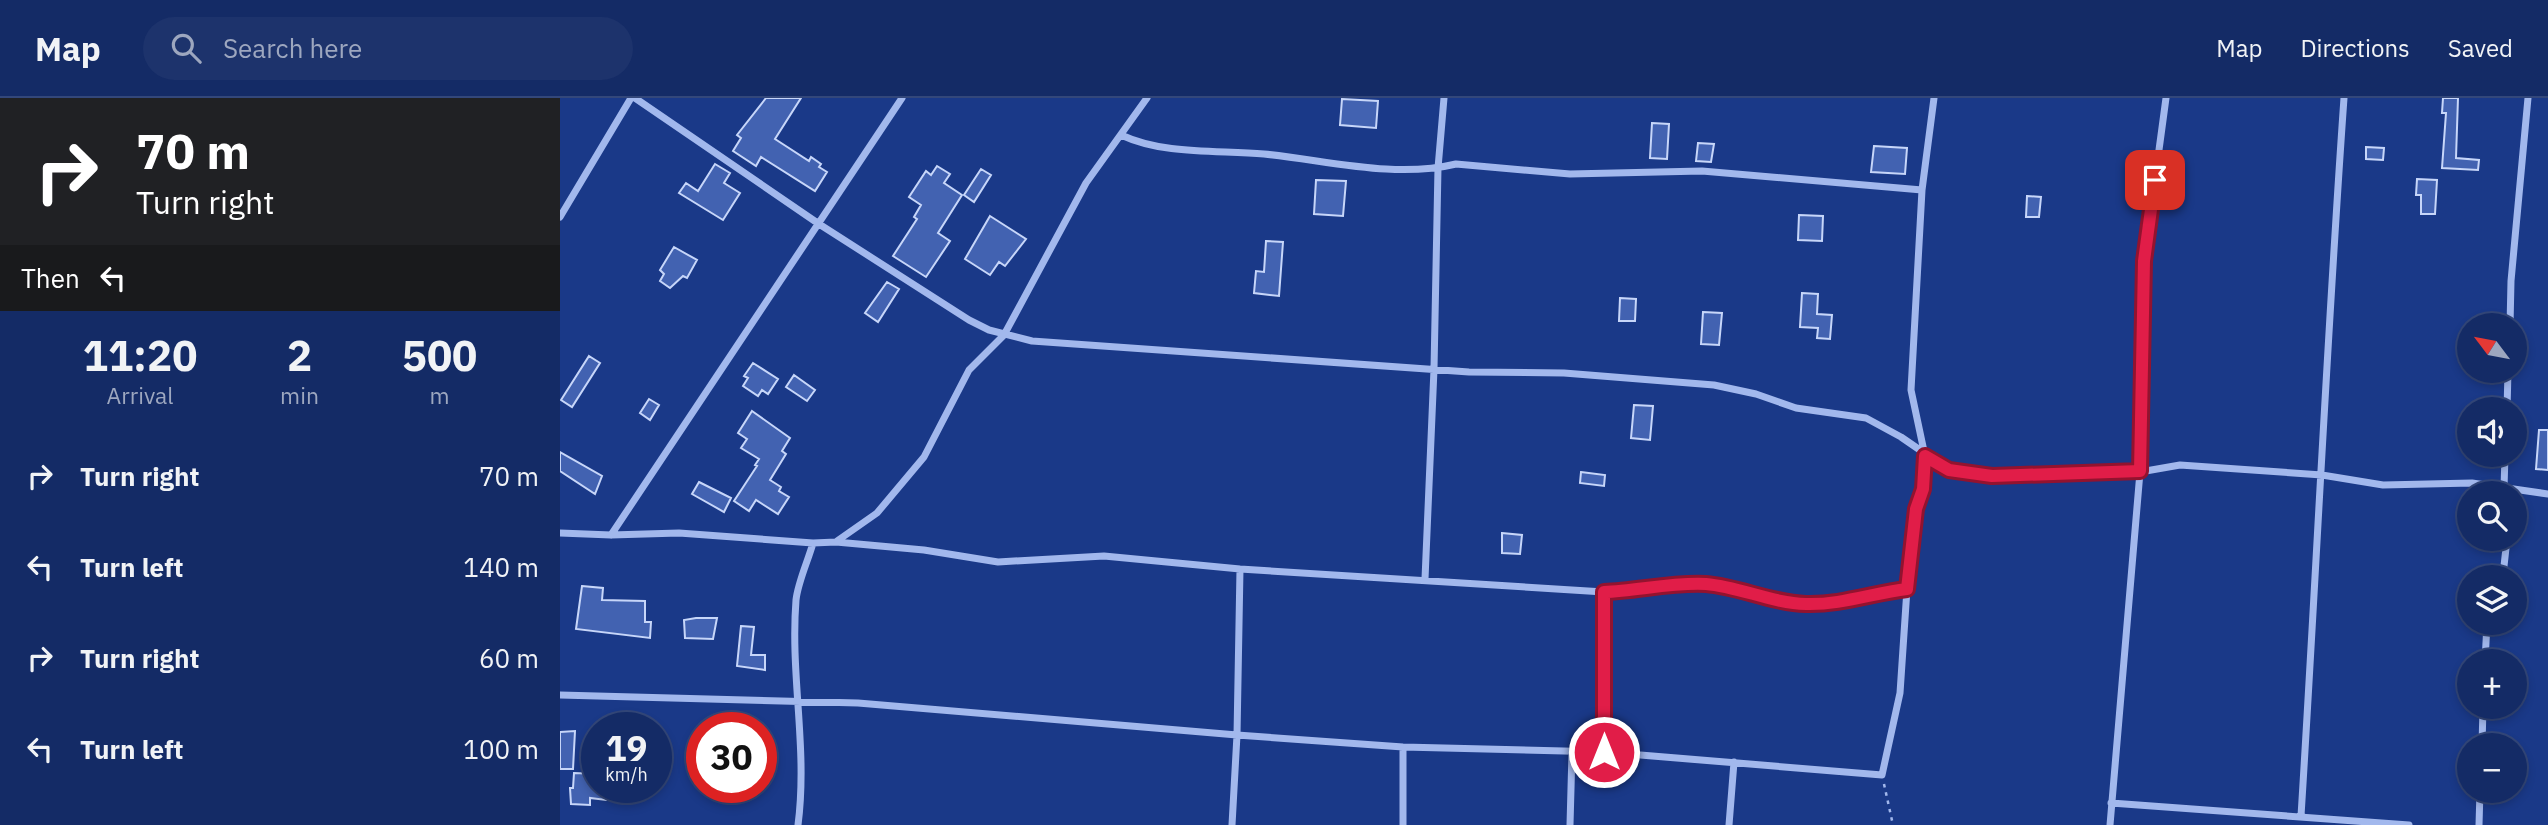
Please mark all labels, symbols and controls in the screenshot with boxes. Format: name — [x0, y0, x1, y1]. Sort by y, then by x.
search box — [143, 17, 633, 80]
text: Map — [35, 27, 101, 70]
icon: search — [167, 29, 205, 67]
text: Search here — [223, 31, 362, 65]
text: Map — [2216, 32, 2262, 64]
text: Directions — [2300, 32, 2410, 64]
text: Saved — [2448, 32, 2513, 64]
text: 70 m — [136, 119, 250, 182]
icon: right — [21, 126, 112, 217]
pin — [2125, 150, 2185, 210]
icon: arrive — [2136, 161, 2174, 199]
text: Turn right — [136, 181, 274, 223]
icon: left — [94, 259, 132, 297]
text: Then — [21, 261, 80, 295]
north arrow — [2457, 313, 2527, 383]
map controls — [2457, 313, 2527, 803]
text: 11:20 — [83, 328, 197, 383]
text: 2 — [287, 328, 312, 383]
text: 500 — [402, 328, 477, 383]
text: Arrival — [107, 380, 174, 410]
text: min — [280, 380, 319, 410]
text: m — [429, 380, 450, 410]
button: sound — [2457, 397, 2527, 467]
icon: right — [21, 457, 59, 495]
text: Turn right — [80, 459, 199, 493]
text: 70 m — [479, 459, 539, 493]
button: search — [2457, 481, 2527, 551]
icon: left — [21, 548, 59, 586]
text: Turn left — [80, 550, 183, 584]
text: 140 m — [463, 550, 539, 584]
button: layers — [2457, 565, 2527, 635]
icon: right — [21, 639, 59, 677]
text: Turn right — [80, 641, 199, 675]
text: 60 m — [479, 641, 539, 675]
button: + — [2457, 649, 2527, 719]
speed limit sign: 30 — [686, 712, 777, 803]
position arrow — [1567, 715, 1641, 789]
text: 19 — [605, 725, 648, 771]
icon: left — [21, 730, 59, 768]
text: Turn left — [80, 732, 183, 766]
text: 100 m — [463, 732, 539, 766]
button: − — [2457, 733, 2527, 803]
text: km/h — [605, 763, 648, 786]

